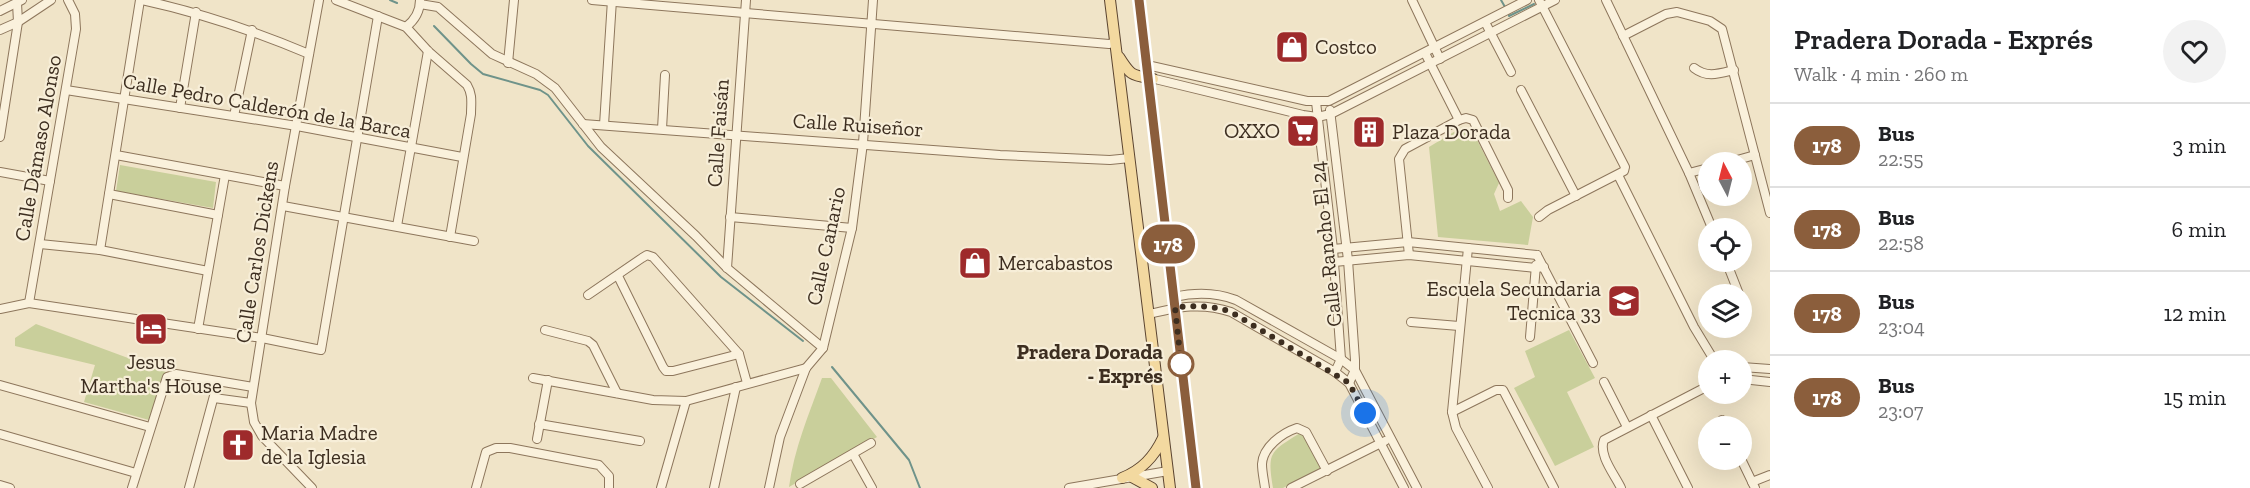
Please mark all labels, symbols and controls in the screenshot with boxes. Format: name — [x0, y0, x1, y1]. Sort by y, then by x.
button: heart — [2163, 20, 2226, 83]
text: Pradera Dorada - Exprés — [1794, 23, 2093, 56]
shop icon: Costco — [1274, 29, 1310, 65]
place label: Costco — [1315, 34, 1377, 59]
street label: Calle Dámaso Alonso — [9, 53, 66, 243]
text: Walk · 4 min · 260 m — [1794, 62, 1968, 86]
street label: Calle Pedro Calderón de la Barca — [121, 68, 413, 143]
street label: Calle Faisán — [701, 78, 734, 188]
street label: Calle Ruiseñor — [792, 107, 924, 142]
supermarket icon: OXXO — [1285, 113, 1321, 149]
building icon: Plaza Dorada — [1351, 114, 1387, 150]
place label: OXXO — [1224, 118, 1280, 143]
place label: Plaza Dorada — [1392, 119, 1511, 144]
text: Bus — [1878, 120, 1915, 147]
text: 3 min — [2172, 132, 2226, 159]
text: 178 — [1812, 133, 1842, 158]
text: 22:55 — [1878, 147, 1924, 171]
north arrow — [1698, 152, 1752, 206]
map controls — [1698, 152, 1752, 470]
street label: Calle Carlos Dickens — [230, 159, 283, 345]
street label: Calle Rancho El 24 — [1304, 160, 1347, 328]
street label: Calle Canario — [801, 184, 850, 308]
text: Bus — [1878, 204, 1915, 231]
text: 6 min — [2172, 216, 2226, 243]
text: 178 — [1812, 217, 1842, 242]
button: locate — [1698, 218, 1752, 272]
line badge: 178 — [1134, 224, 1202, 264]
text: 22:58 — [1878, 231, 1924, 255]
text: 178 — [1153, 232, 1183, 257]
shop icon: Mercabastos — [957, 245, 993, 281]
place label: Mercabastos — [998, 250, 1113, 275]
place label: Escuela Secundaria Tecnica 33 — [1427, 276, 1601, 325]
school or university icon: Escuela Secundaria Tecnica 33 — [1606, 283, 1642, 319]
button: layers — [1698, 284, 1752, 338]
text: Bus — [1878, 288, 1915, 315]
text: 12 min — [2163, 300, 2226, 327]
text: 178 — [1812, 301, 1842, 326]
hotel icon: Jesus Martha's House — [133, 311, 169, 347]
text: 23:04 — [1878, 315, 1925, 339]
place label: Pradera Dorada - Exprés — [1017, 339, 1163, 388]
place label: Jesus Martha's House — [80, 349, 222, 398]
button: + — [1698, 350, 1752, 404]
marker: Pradera Dorada - Exprés — [1168, 351, 1194, 377]
text: Bus — [1878, 372, 1915, 399]
text: 15 min — [2164, 384, 2226, 411]
text: 178 — [1812, 385, 1842, 410]
your location — [1350, 398, 1380, 428]
text: 23:07 — [1878, 399, 1924, 423]
button: − — [1698, 416, 1752, 470]
place label: Maria Madre de la Iglesia — [261, 420, 378, 469]
church icon: Maria Madre de la Iglesia — [220, 427, 256, 463]

